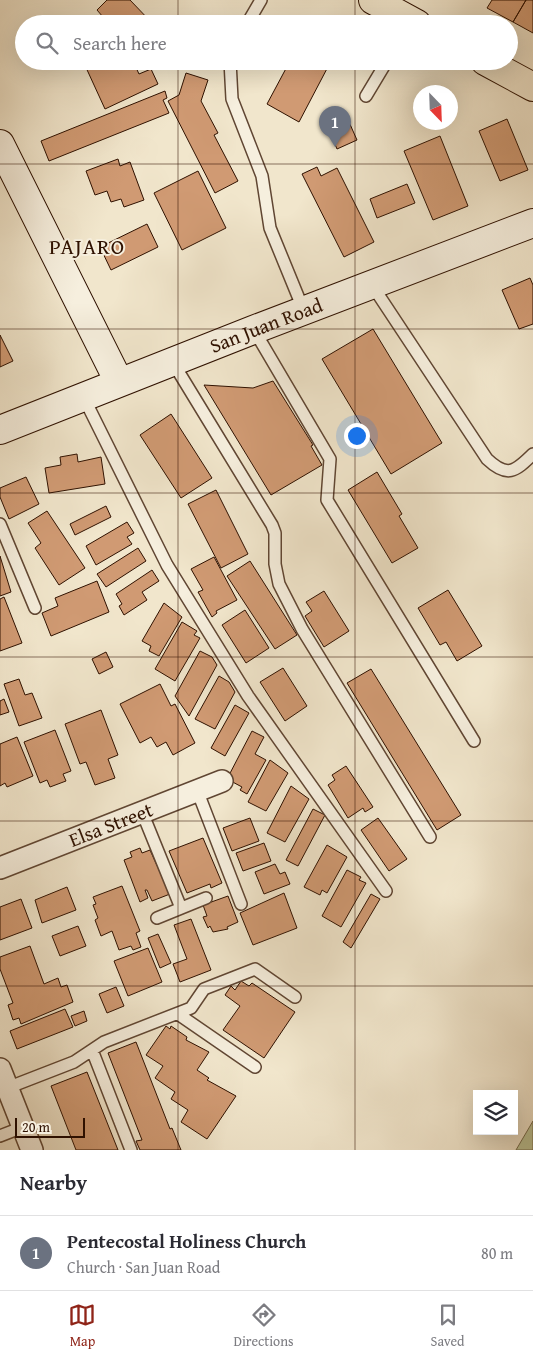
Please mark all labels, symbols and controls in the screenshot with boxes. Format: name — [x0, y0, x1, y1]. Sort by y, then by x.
search box — [15, 15, 518, 70]
icon: search — [33, 29, 61, 57]
text: Search here — [73, 29, 167, 57]
north arrow — [413, 85, 458, 130]
pin: 1 — [319, 106, 351, 147]
district label: PAJARO — [49, 230, 125, 262]
street label: San Juan Road — [205, 290, 327, 360]
your location — [344, 423, 370, 449]
street label: Elsa Street — [64, 795, 157, 854]
map controls — [473, 1090, 518, 1135]
button: layers — [473, 1090, 518, 1135]
scale bar — [15, 1115, 85, 1138]
text: 20 m — [22, 1117, 50, 1137]
text: Nearby — [20, 1167, 87, 1198]
text: Pentecostal Holiness Church — [67, 1227, 306, 1255]
text: 1 — [32, 1241, 40, 1265]
text: 80 m — [481, 1241, 513, 1265]
text: Church · San Juan Road — [67, 1255, 220, 1279]
tab: Map — [68, 1301, 96, 1351]
tab: Directions — [233, 1301, 294, 1351]
tab: Saved — [431, 1301, 465, 1351]

